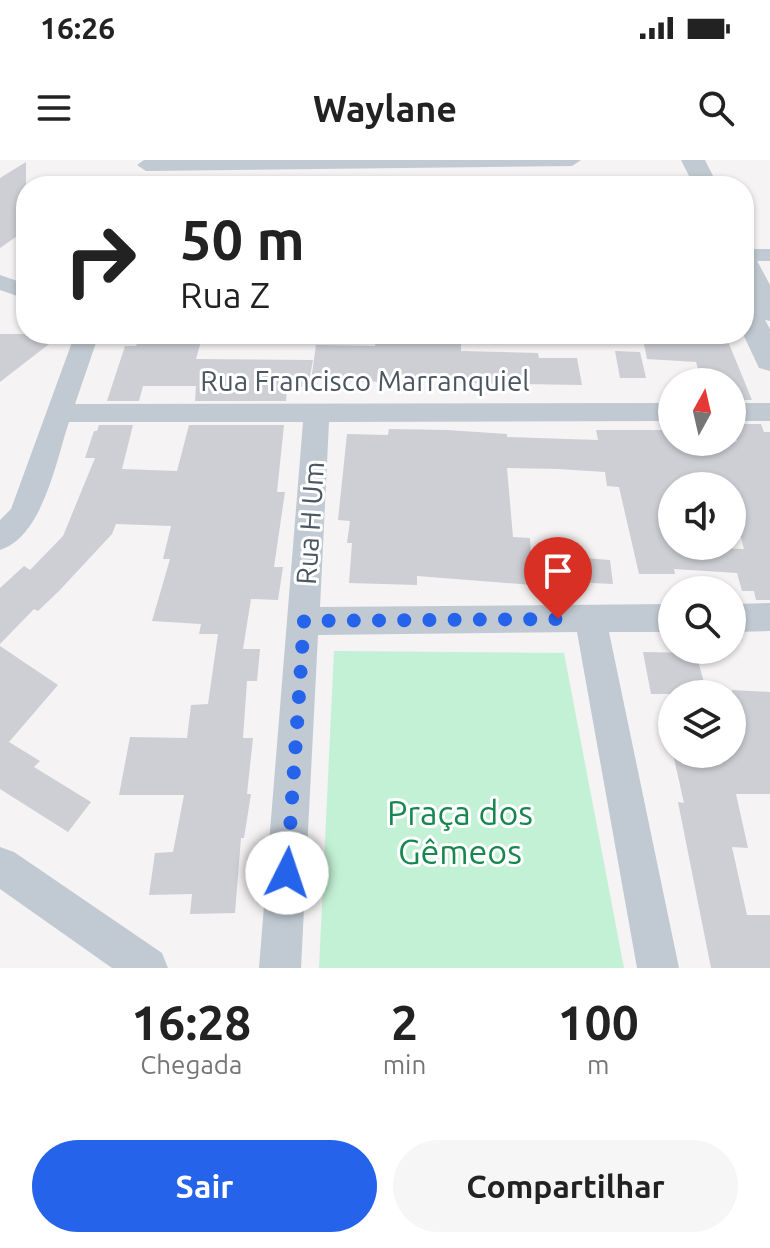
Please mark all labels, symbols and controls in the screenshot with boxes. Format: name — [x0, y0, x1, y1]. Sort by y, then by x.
text: 16:26 — [40, 11, 115, 45]
icon: menu — [32, 86, 76, 130]
icon: search — [694, 86, 738, 130]
text: Waylane — [313, 88, 457, 129]
icon: right — [48, 208, 152, 312]
text: 50 m — [180, 208, 305, 271]
text: Rua Z — [180, 274, 270, 315]
street label: Rua Francisco Marranquiel — [200, 365, 530, 396]
north arrow — [658, 368, 746, 456]
map controls — [658, 368, 746, 768]
street label: Rua H Um — [290, 460, 329, 586]
button: sound — [658, 472, 746, 560]
pin — [524, 537, 592, 619]
icon: arrive — [536, 549, 580, 593]
button: search — [658, 576, 746, 664]
button: layers — [658, 680, 746, 768]
park label: Praça dos Gêmeos — [387, 793, 533, 870]
position arrow — [245, 831, 329, 915]
text: 16:28 — [131, 995, 251, 1049]
text: 2 — [391, 995, 418, 1049]
text: 100 — [558, 995, 639, 1049]
text: Chegada — [140, 1050, 242, 1079]
text: min — [383, 1050, 426, 1079]
text: m — [587, 1050, 609, 1079]
button: Sair — [32, 1140, 377, 1232]
button: Compartilhar — [393, 1140, 738, 1232]

